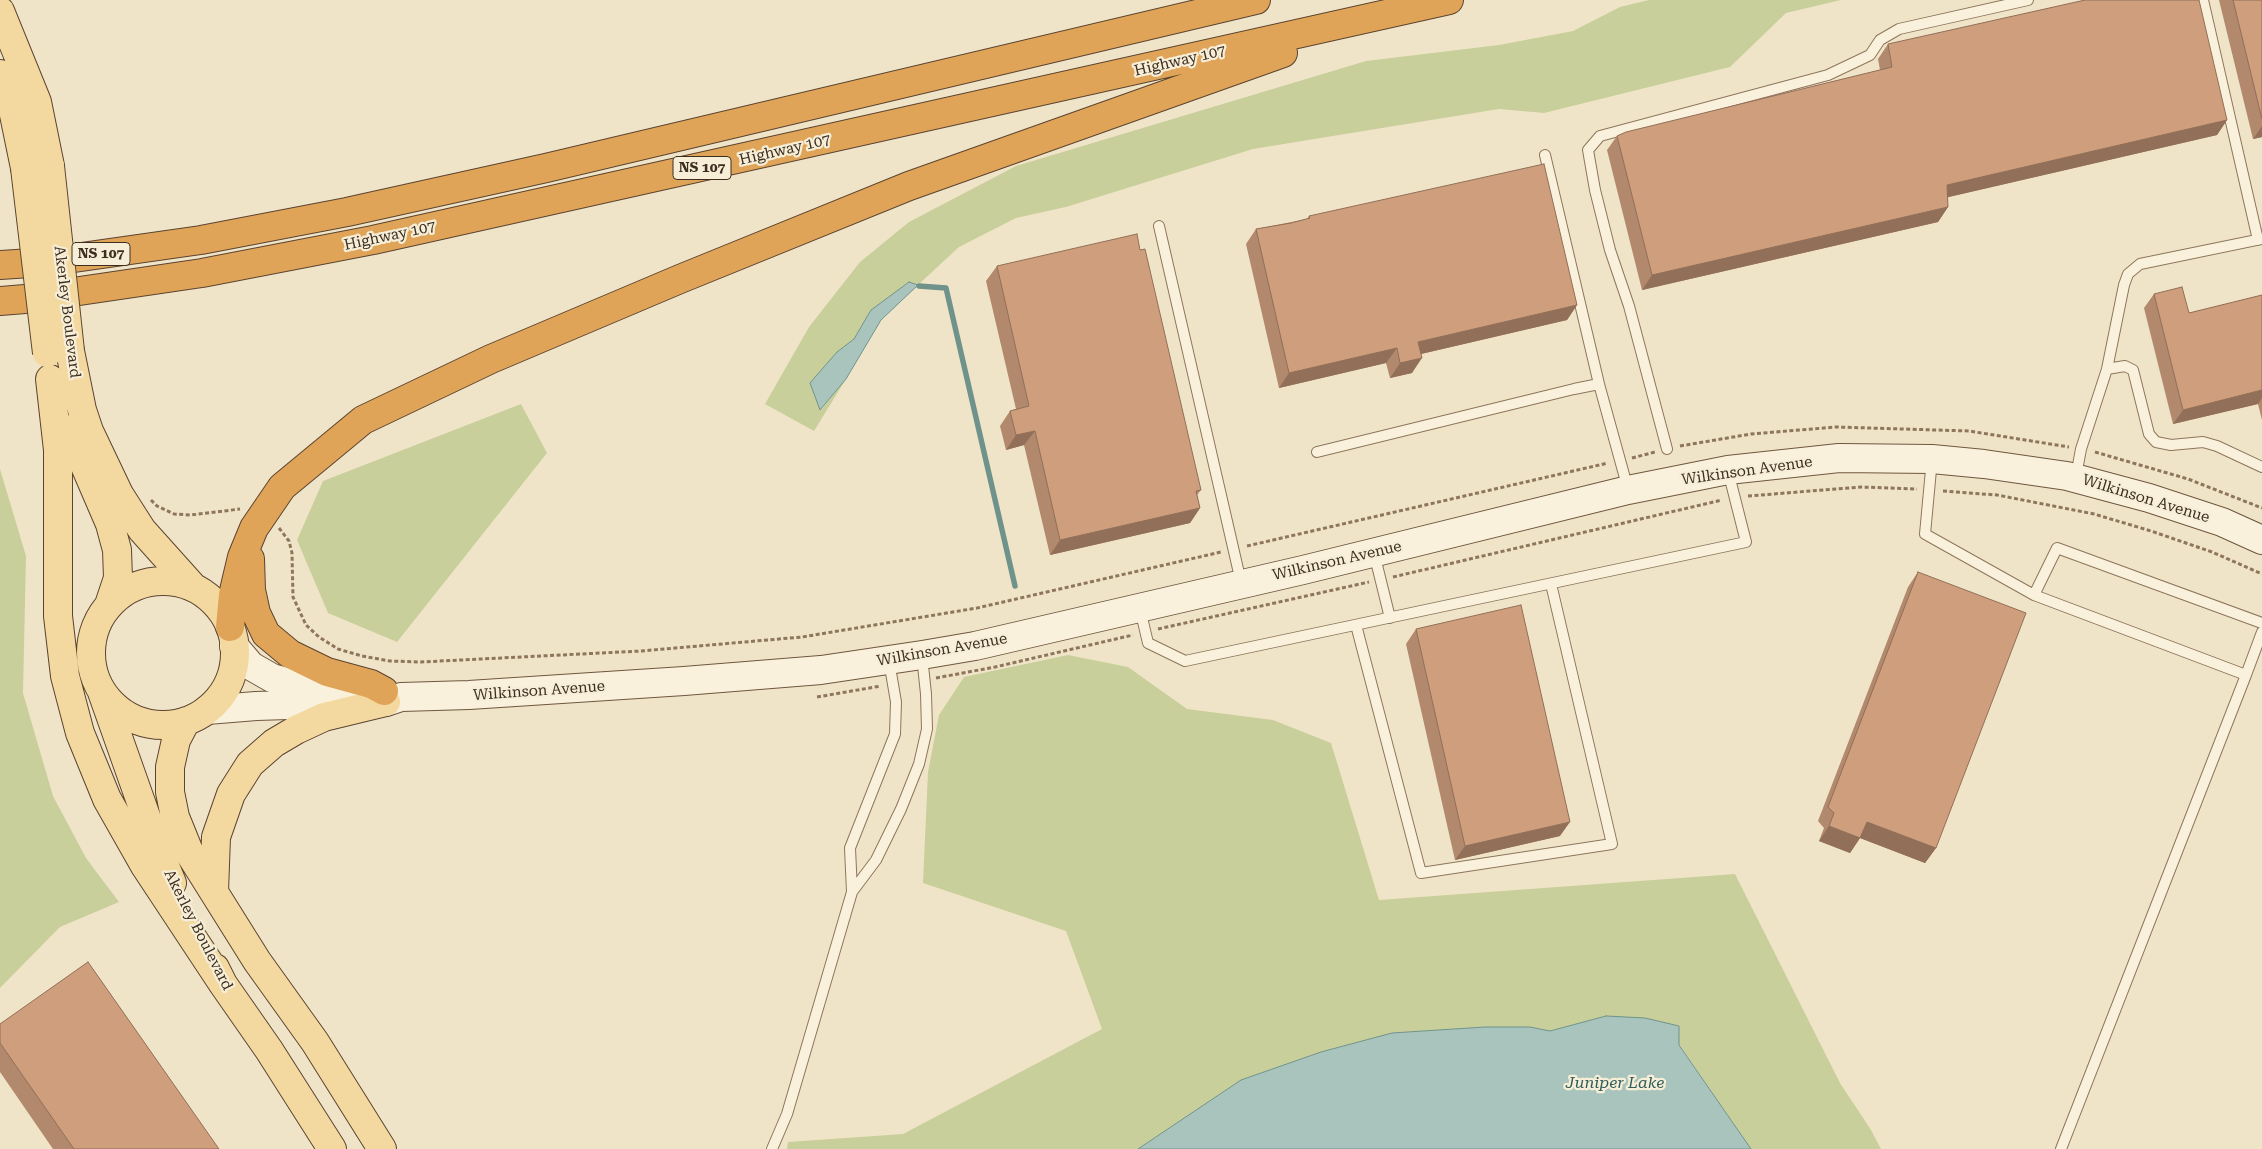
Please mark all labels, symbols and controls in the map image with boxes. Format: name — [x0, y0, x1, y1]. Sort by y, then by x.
street label: Highway 107 — [1133, 42, 1227, 80]
street label: Highway 107 — [738, 131, 832, 169]
road number: NS 107 — [673, 156, 731, 180]
street label: Highway 107 — [343, 218, 437, 254]
road number: NS 107 — [72, 242, 130, 266]
street label: Akerley Boulevard — [50, 245, 84, 379]
street label: Wilkinson Avenue — [1680, 453, 1814, 489]
street label: Wilkinson Avenue — [2080, 471, 2212, 527]
street label: Wilkinson Avenue — [1271, 537, 1403, 585]
street label: Wilkinson Avenue — [875, 630, 1009, 670]
street label: Wilkinson Avenue — [472, 677, 606, 705]
street label: Akerley Boulevard — [160, 867, 236, 993]
water label: Juniper Lake — [1566, 1073, 1664, 1093]

